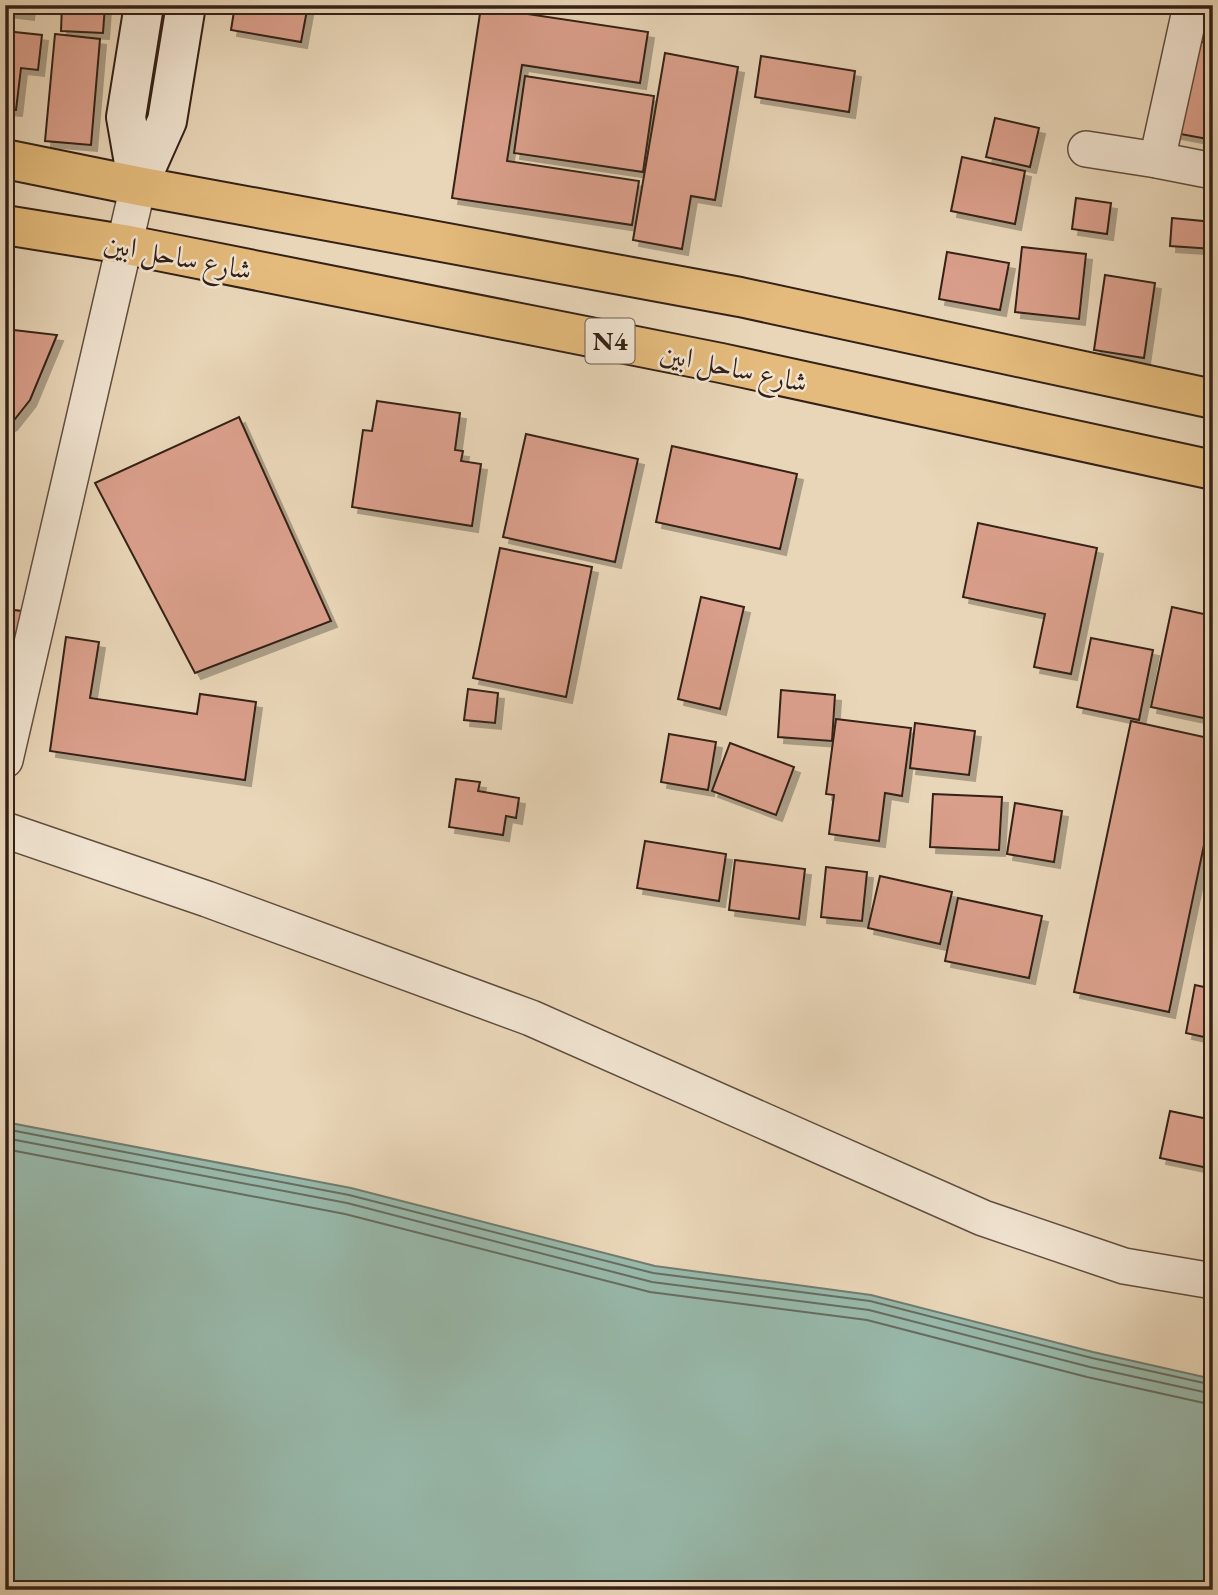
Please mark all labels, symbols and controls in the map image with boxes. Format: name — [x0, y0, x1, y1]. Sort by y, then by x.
street label: شارع ساحل ابين — [100, 224, 255, 294]
road number: N4 — [586, 318, 634, 364]
street label: شارع ساحل ابين — [656, 334, 811, 406]

